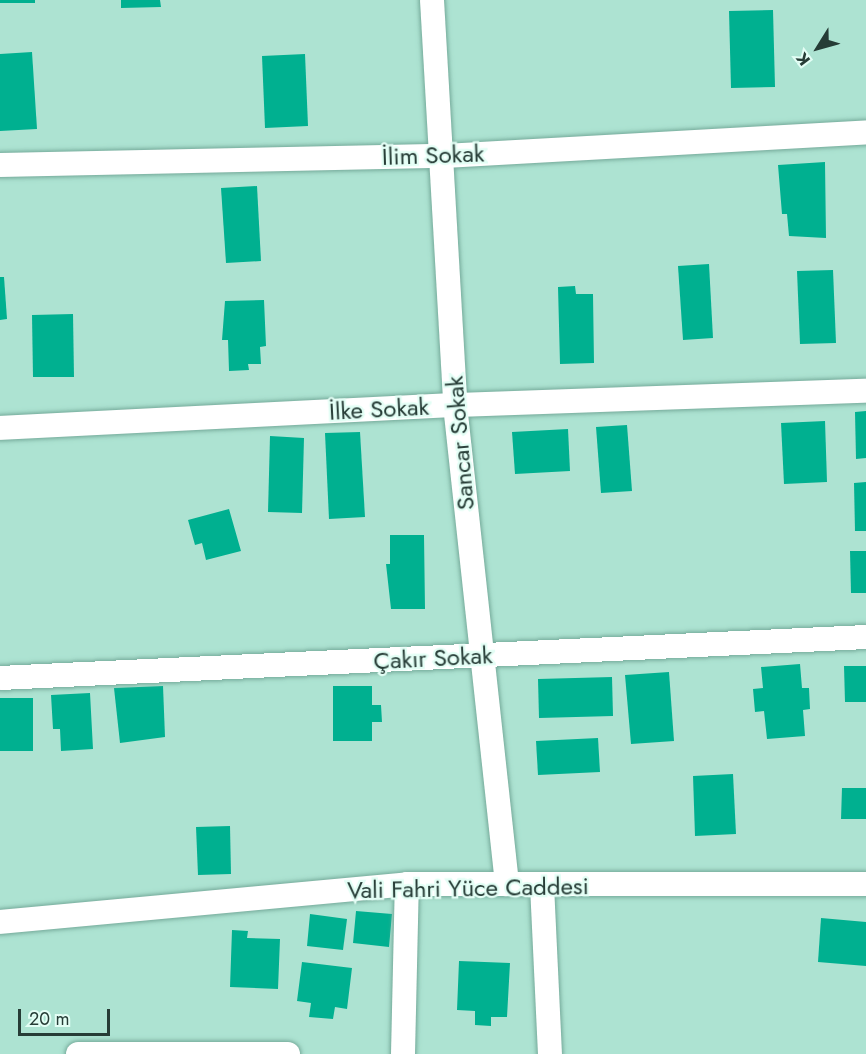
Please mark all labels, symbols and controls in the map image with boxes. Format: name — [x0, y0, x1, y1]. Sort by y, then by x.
north arrow — [788, 18, 848, 78]
text: K — [791, 48, 816, 71]
street label: İlim Sokak — [381, 139, 485, 171]
street label: Sancar Sokak — [440, 375, 480, 511]
street label: İlke Sokak — [328, 392, 430, 426]
street label: Çakır Sokak — [373, 641, 493, 675]
street label: Vali Fahri Yüce Caddesi — [347, 871, 589, 905]
scale bar — [21, 997, 112, 1035]
text: 20 m — [29, 1006, 69, 1032]

